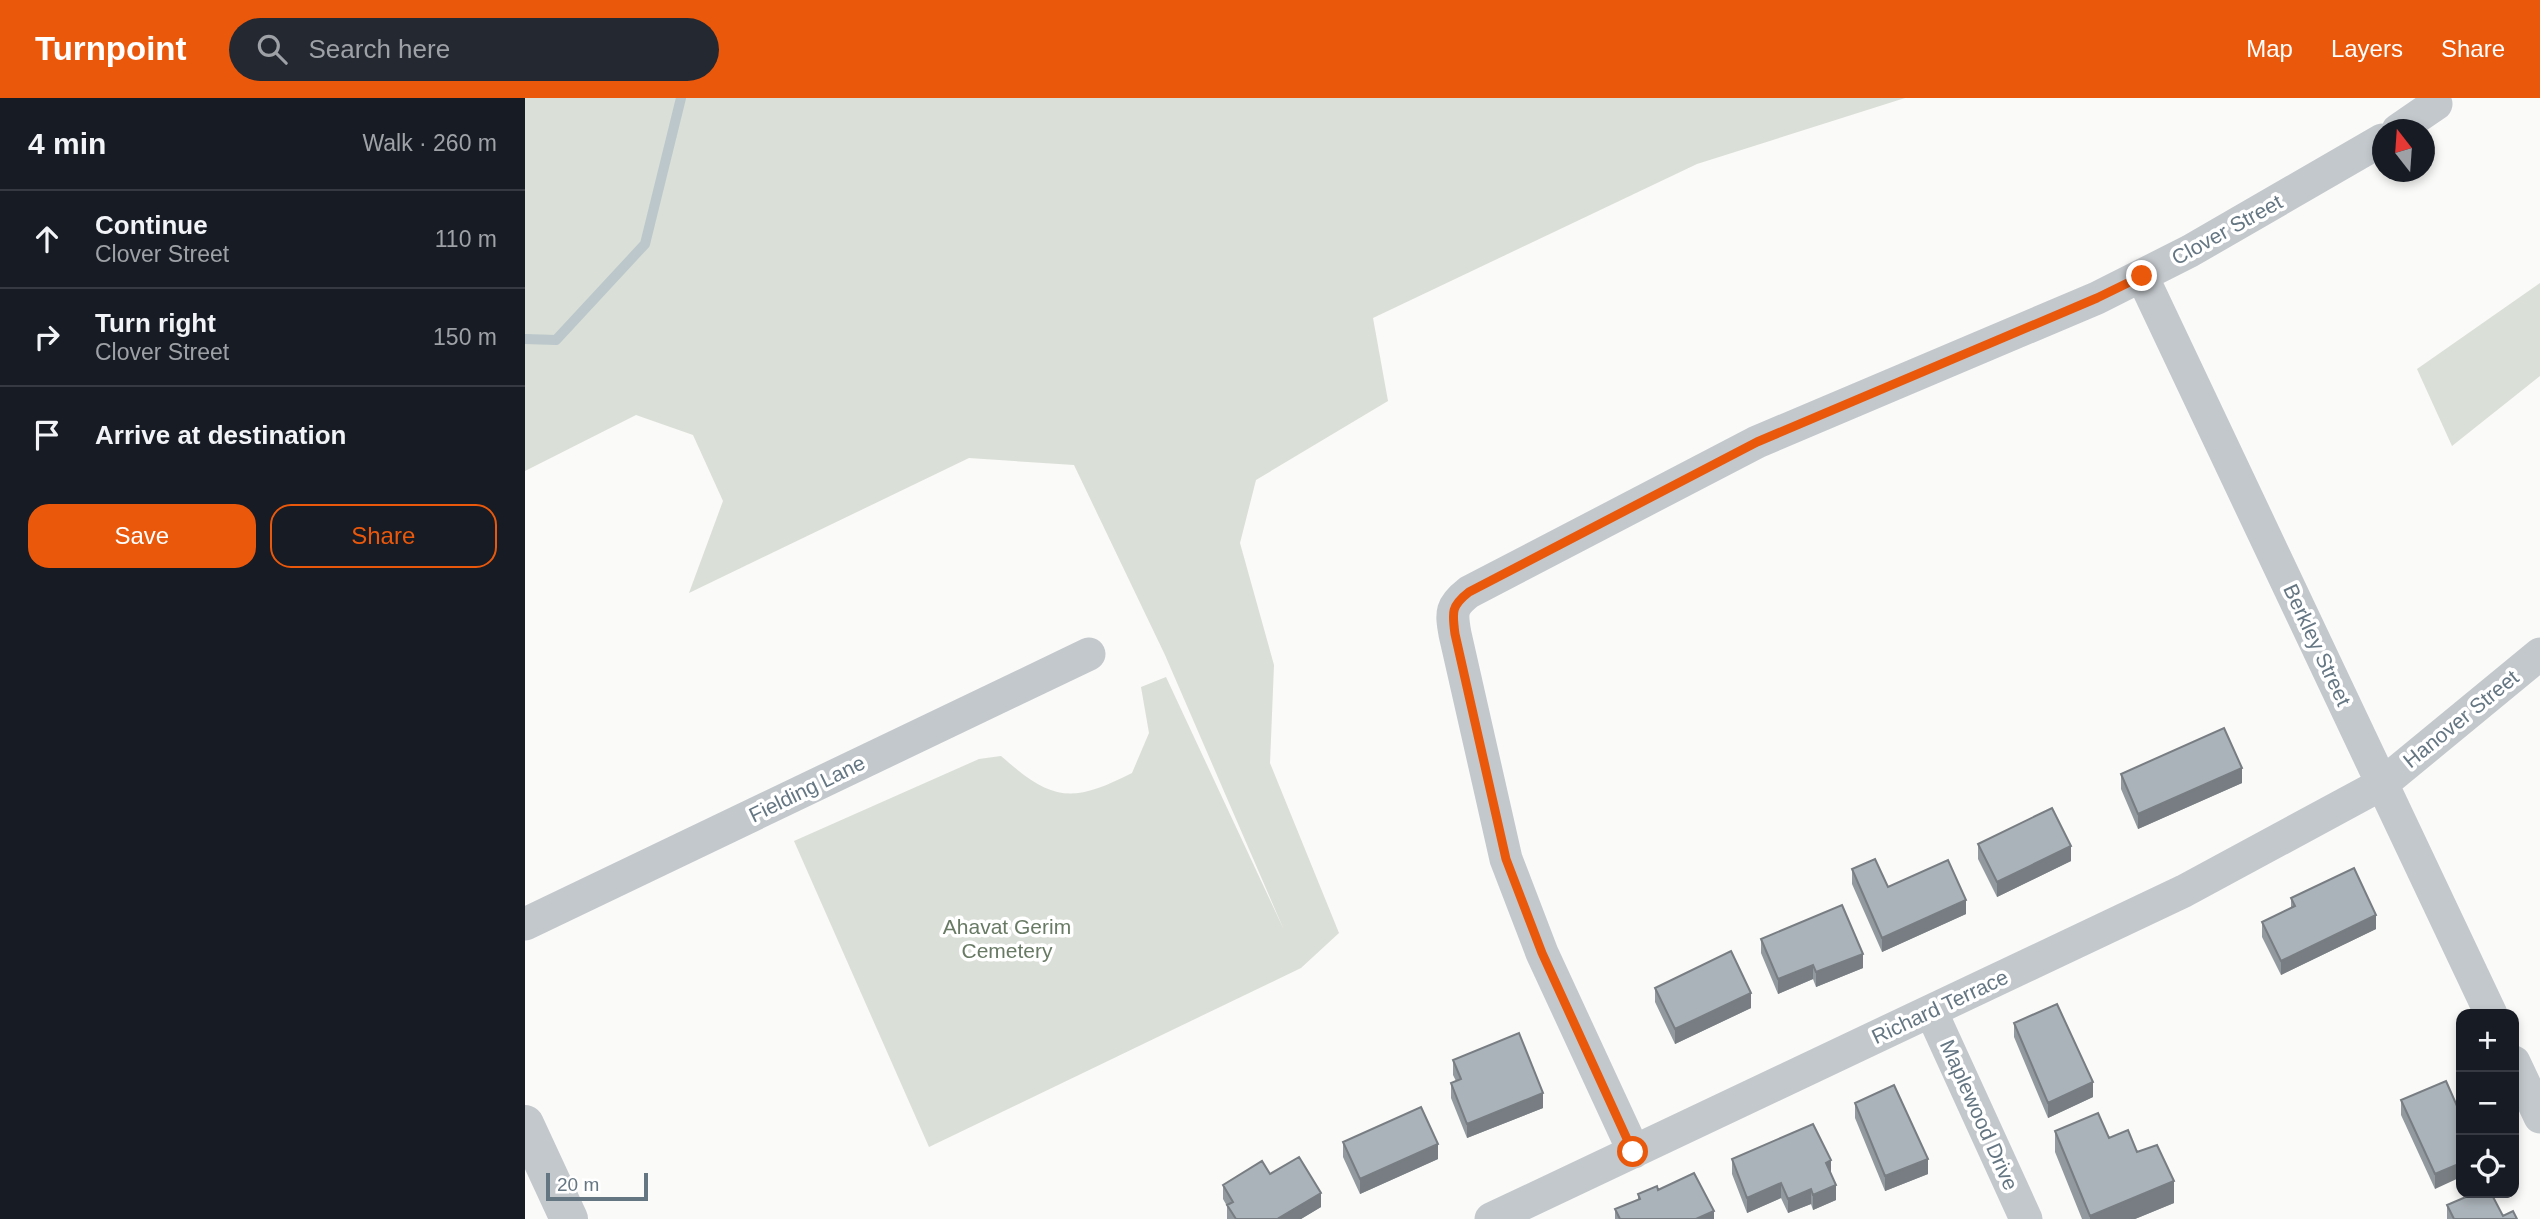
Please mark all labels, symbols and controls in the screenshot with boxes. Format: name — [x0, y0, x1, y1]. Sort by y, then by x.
search box — [229, 18, 719, 81]
text: Turnpoint — [35, 30, 187, 67]
icon: search — [253, 30, 291, 68]
text: Search here — [309, 34, 450, 64]
text: Map — [2246, 35, 2293, 62]
text: Layers — [2331, 35, 2403, 62]
text: Share — [2441, 35, 2505, 62]
north arrow — [2372, 119, 2435, 182]
text: 4 min — [28, 127, 106, 160]
text: Walk · 260 m — [362, 130, 497, 156]
street label: Clover Street — [2168, 190, 2286, 269]
text: Continue — [95, 210, 208, 240]
icon: ahead — [28, 220, 66, 258]
text: 110 m — [435, 226, 497, 252]
text: Clover Street — [95, 241, 229, 267]
route end — [2126, 260, 2157, 291]
text: Turn right — [95, 308, 216, 338]
icon: right — [28, 318, 66, 356]
text: 150 m — [433, 324, 497, 350]
text: Clover Street — [95, 339, 229, 365]
icon: arrive — [28, 416, 66, 454]
text: Arrive at destination — [95, 420, 346, 450]
button: Save — [28, 504, 256, 568]
button: Share — [270, 504, 497, 568]
street label: Berkley Street — [2279, 580, 2356, 710]
street label: Hanover Street — [2399, 665, 2523, 772]
street label: Fielding Lane — [745, 751, 868, 827]
park label: Ahavat Gerim Cemetery — [943, 915, 1071, 962]
street label: Richard Terrace — [1868, 965, 2012, 1048]
map controls — [2456, 1009, 2519, 1198]
button: + — [2456, 1009, 2519, 1072]
street label: Maplewood Drive — [1936, 1036, 2023, 1194]
button: − — [2456, 1072, 2519, 1135]
button: locate — [2456, 1135, 2519, 1198]
route start — [1617, 1136, 1648, 1167]
scale bar — [546, 1170, 647, 1202]
text: 20 m — [557, 1174, 599, 1195]

